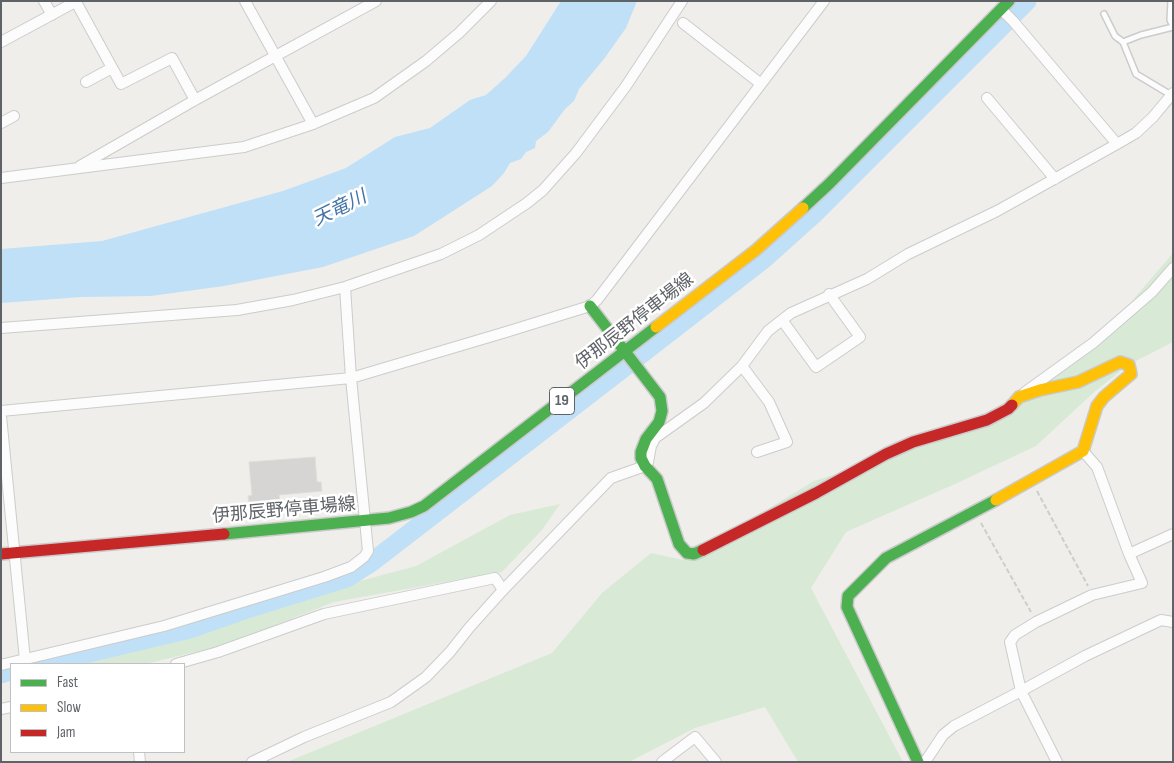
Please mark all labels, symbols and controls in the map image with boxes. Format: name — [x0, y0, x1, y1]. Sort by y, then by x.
water label: 天竜川 — [309, 186, 371, 232]
street label: 伊那辰野停車場線 — [572, 269, 698, 375]
road number: 19 — [550, 388, 574, 414]
street label: 伊那辰野停車場線 — [211, 494, 357, 528]
legend — [10, 663, 185, 753]
text: Fast — [57, 673, 78, 692]
text: Slow — [57, 698, 81, 717]
text: Jam — [57, 723, 75, 742]

